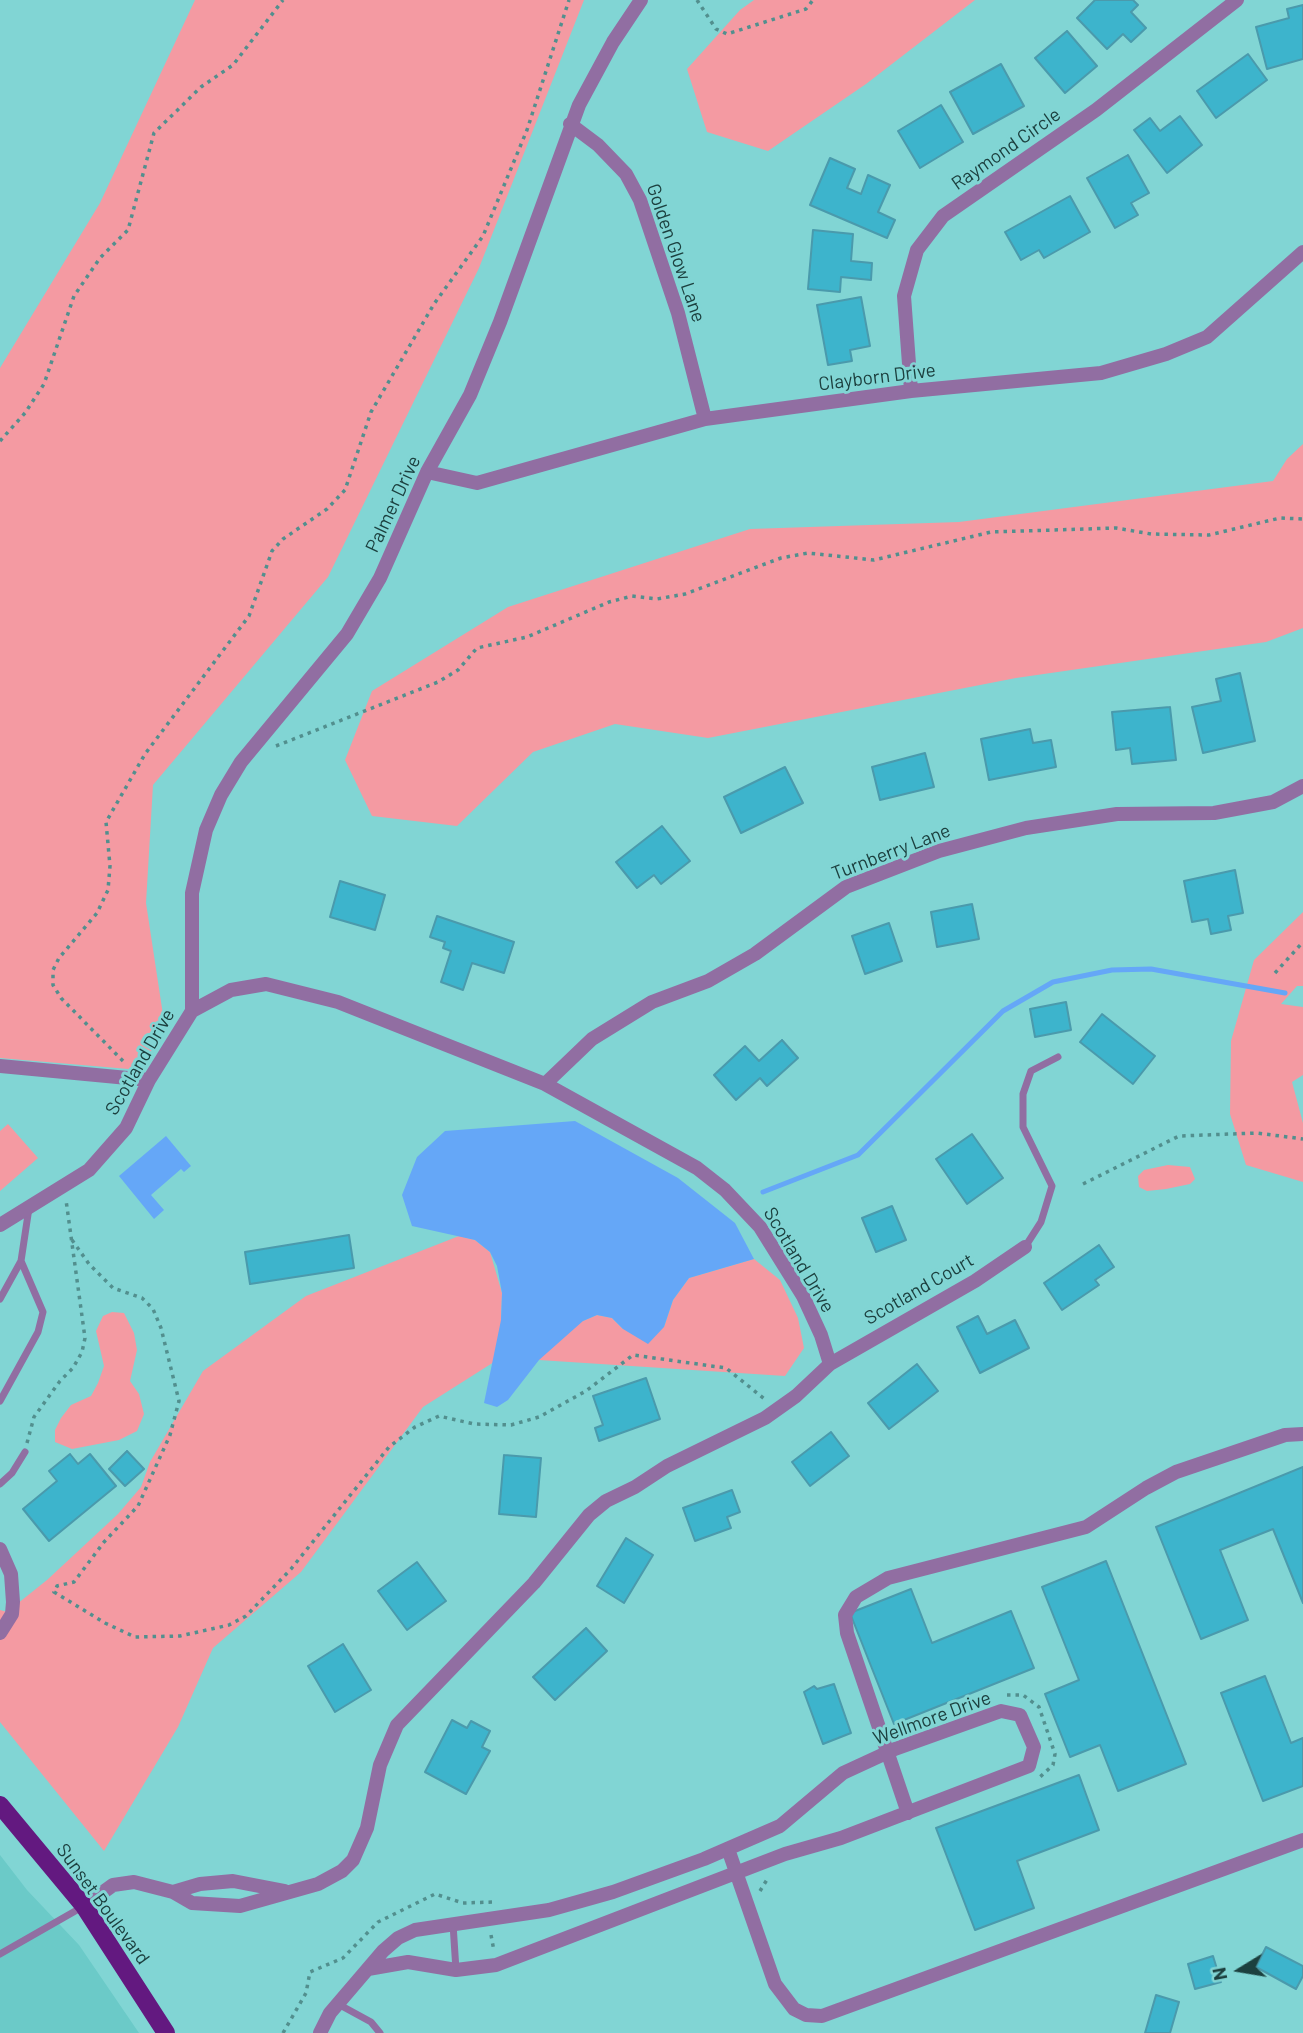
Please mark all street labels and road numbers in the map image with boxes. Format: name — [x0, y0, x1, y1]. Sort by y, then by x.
street label: Raymond Circle — [947, 103, 1065, 195]
street label: Golden Glow Lane — [642, 181, 710, 325]
street label: Clayborn Drive — [817, 358, 937, 396]
street label: Palmer Drive — [361, 452, 425, 556]
street label: Turnberry Lane — [828, 819, 954, 885]
street label: Scotland Drive — [100, 1005, 180, 1119]
street label: Scotland Drive — [759, 1203, 839, 1317]
street label: Scotland Court — [860, 1248, 978, 1330]
street label: Wellmore Drive — [870, 1686, 994, 1750]
street label: Sunset Boulevard — [52, 1839, 154, 1969]

